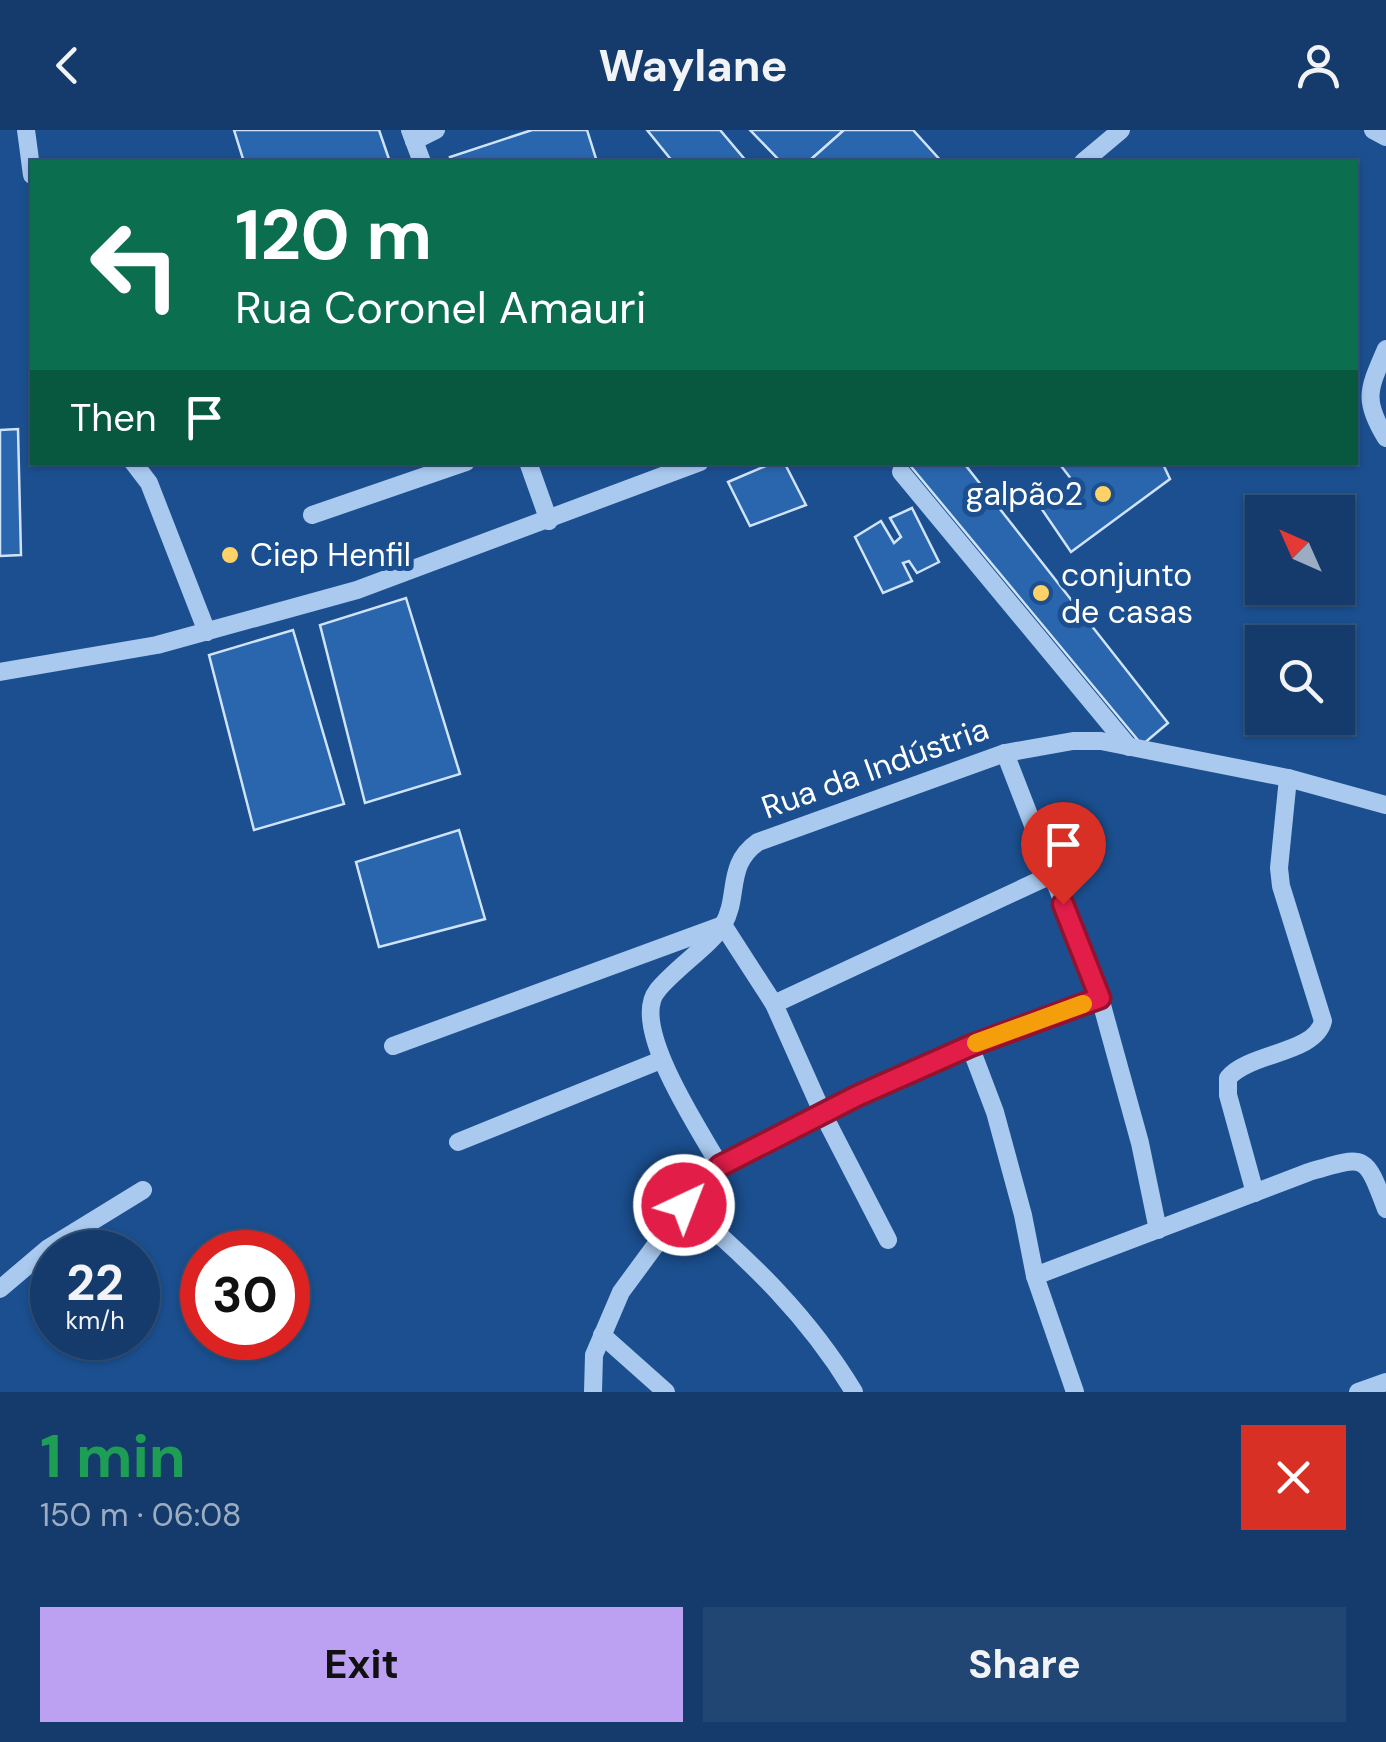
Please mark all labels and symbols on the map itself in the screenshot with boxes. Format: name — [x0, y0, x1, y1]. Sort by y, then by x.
place label: galpão2 — [966, 473, 1083, 515]
marker: galpão2 — [1092, 483, 1114, 505]
north arrow — [1245, 495, 1355, 605]
place label: Ciep Henfil — [250, 534, 411, 576]
marker: Ciep Henfil — [219, 544, 241, 566]
place label: conjunto de casas — [1061, 554, 1193, 633]
marker: conjunto de casas — [1030, 582, 1052, 604]
street label: Rua da Indústria — [756, 708, 994, 828]
pin — [1021, 802, 1106, 905]
position arrow — [632, 1153, 736, 1257]
speed limit sign: 30 — [180, 1230, 310, 1360]

